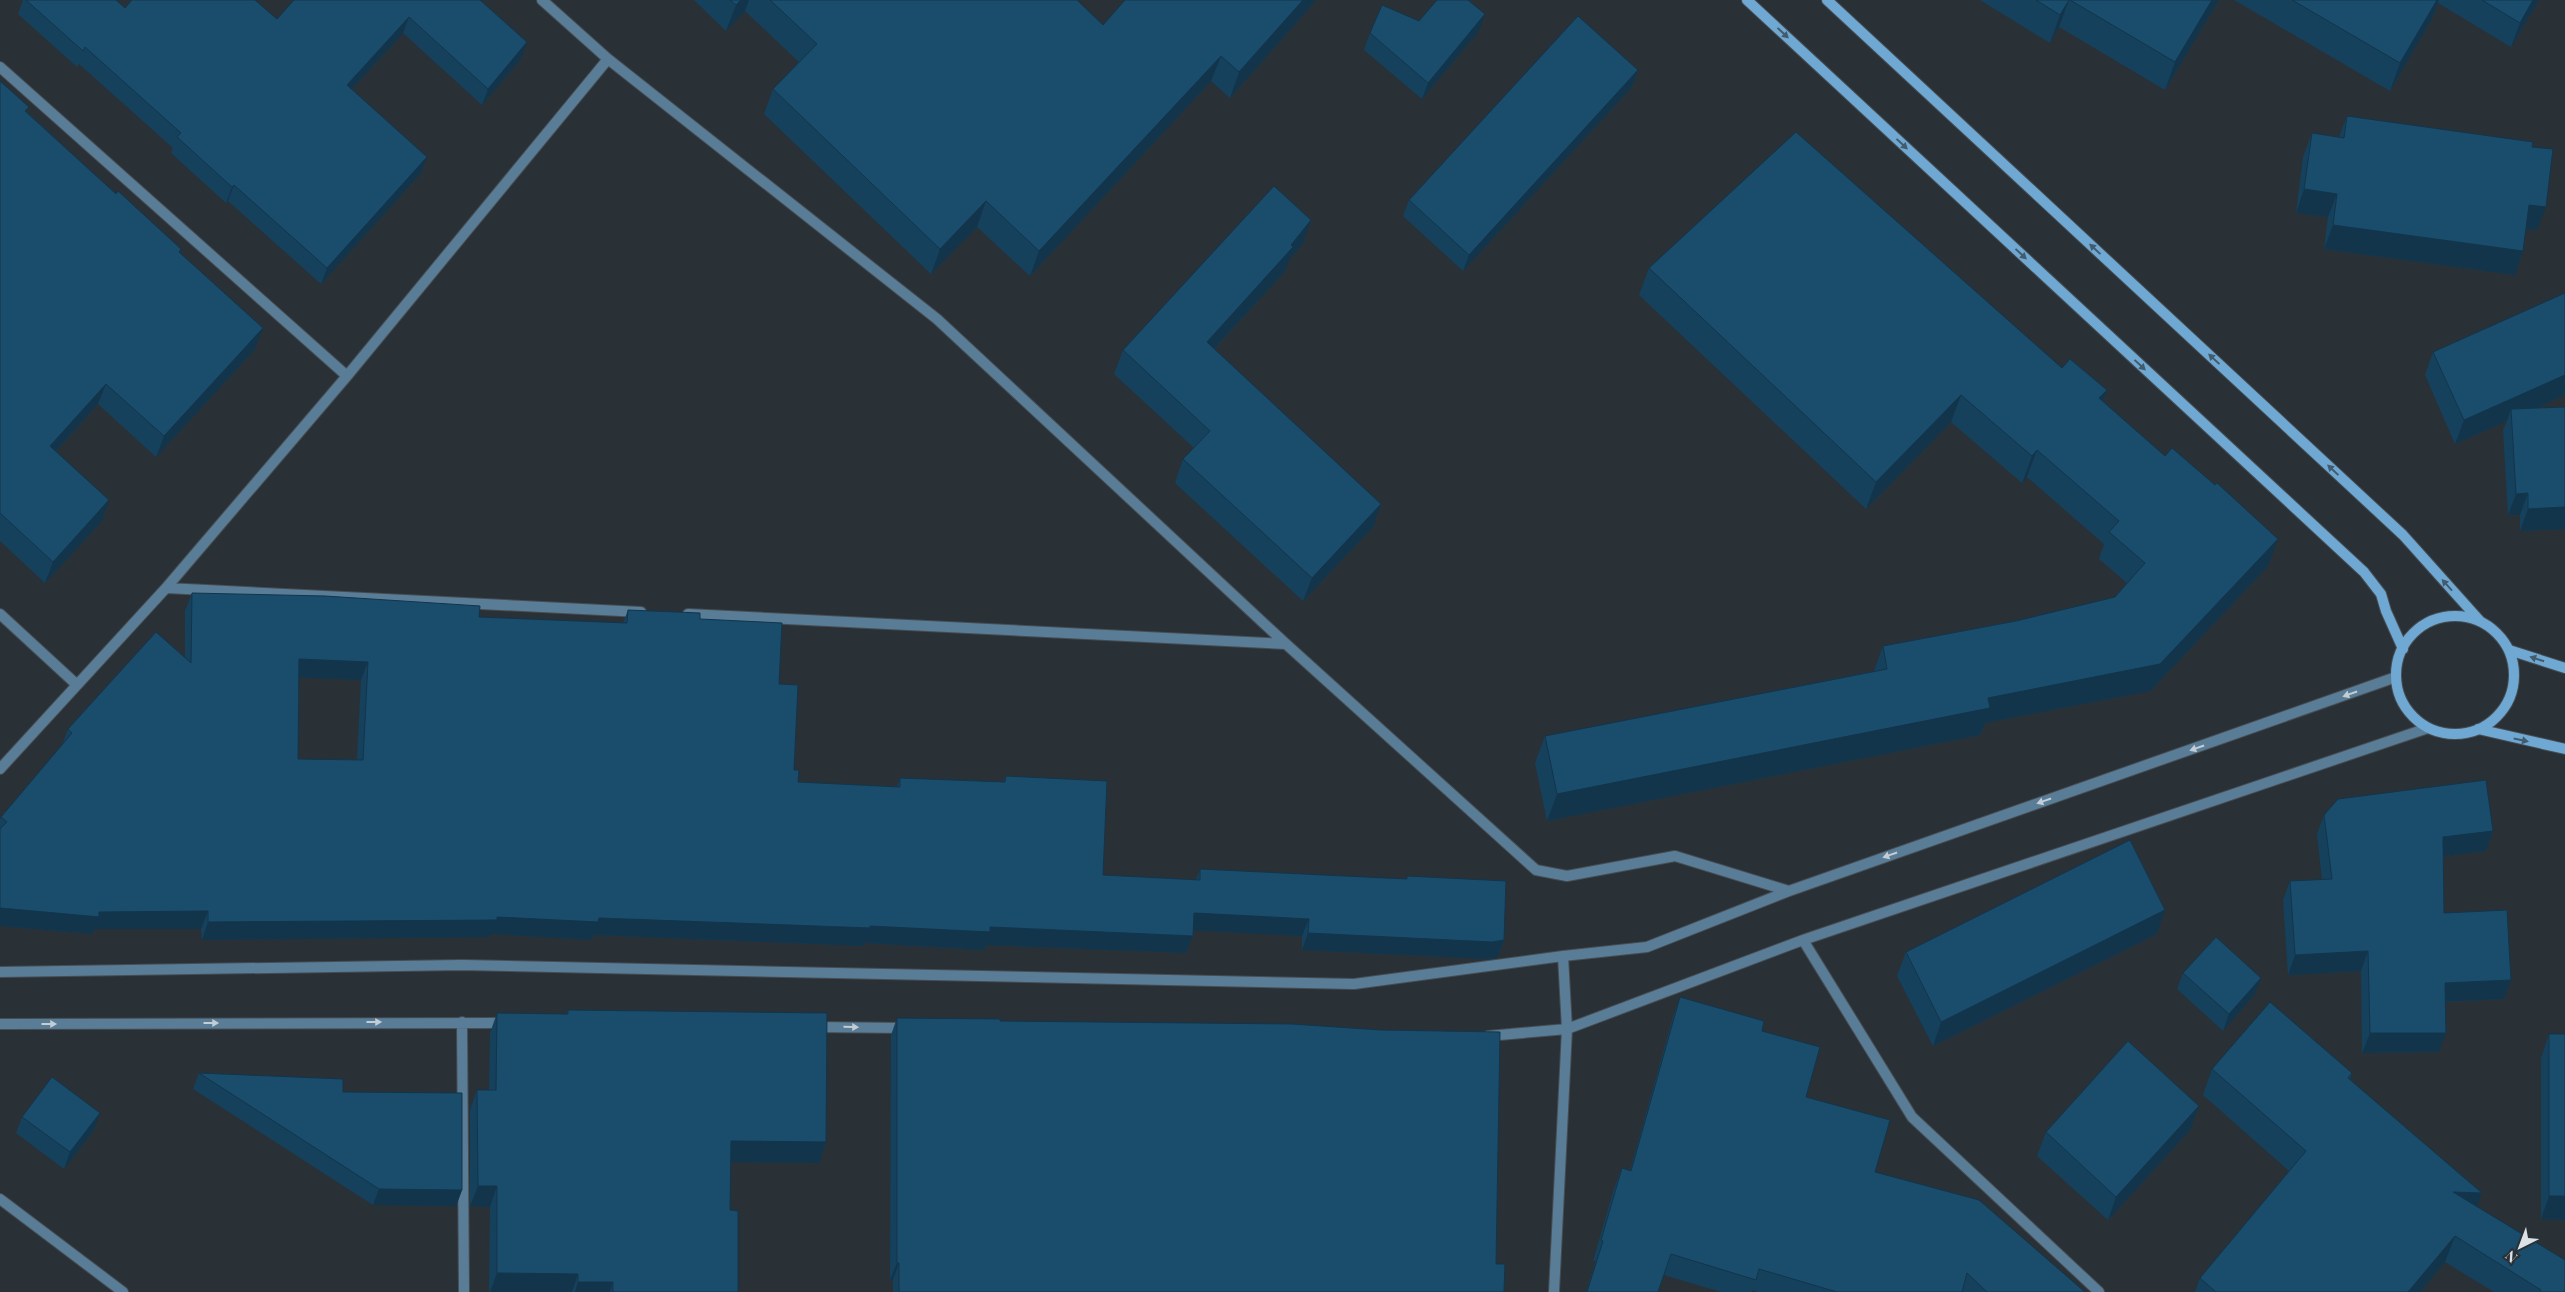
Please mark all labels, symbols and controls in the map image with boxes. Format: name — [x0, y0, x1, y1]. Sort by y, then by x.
one-way arrow — [1776, 27, 1788, 39]
one-way arrow — [1896, 138, 1908, 150]
one-way arrow — [2088, 243, 2101, 254]
one-way arrow — [2015, 248, 2027, 260]
one-way arrow — [2208, 353, 2220, 365]
one-way arrow — [2134, 359, 2146, 371]
one-way arrow — [2327, 464, 2339, 476]
one-way arrow — [2442, 579, 2453, 591]
one-way arrow — [2529, 655, 2544, 663]
one-way arrow — [2343, 691, 2358, 698]
one-way arrow — [2514, 736, 2529, 744]
one-way arrow — [2189, 744, 2204, 752]
one-way arrow — [2036, 798, 2051, 806]
one-way arrow — [1883, 852, 1898, 859]
one-way arrow — [366, 1018, 382, 1026]
one-way arrow — [203, 1019, 219, 1027]
one-way arrow — [41, 1020, 57, 1028]
one-way arrow — [843, 1023, 859, 1031]
north arrow — [2495, 1222, 2545, 1272]
text: N — [2501, 1247, 2521, 1267]

